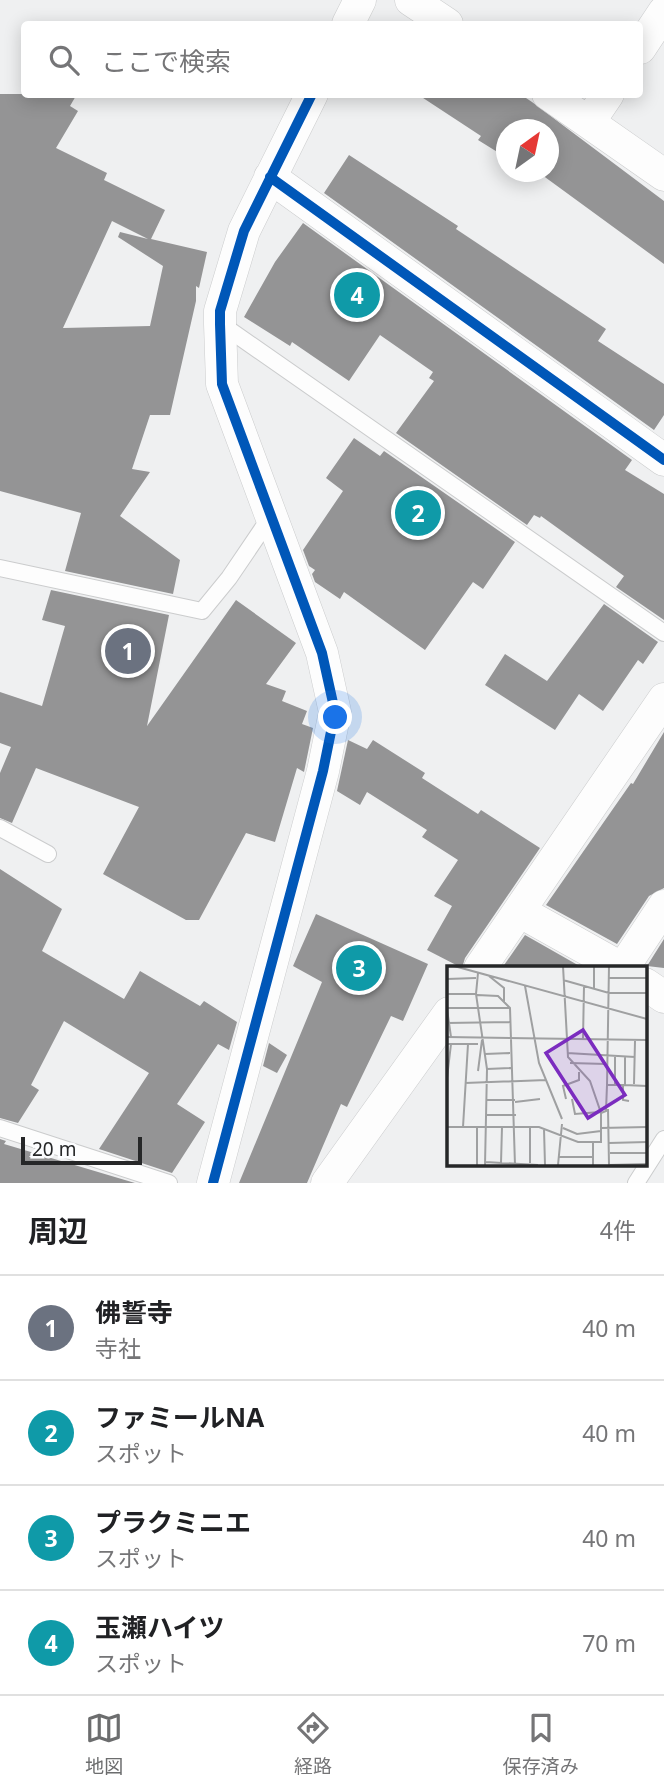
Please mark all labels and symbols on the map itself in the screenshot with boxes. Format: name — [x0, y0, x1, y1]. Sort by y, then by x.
north arrow — [496, 119, 559, 182]
pin: 4 — [334, 269, 380, 321]
pin: 2 — [395, 487, 441, 539]
pin: 1 — [105, 625, 151, 677]
your location — [318, 700, 352, 734]
pin: 3 — [336, 942, 382, 994]
inset map — [447, 966, 646, 1166]
scale bar — [21, 1134, 142, 1166]

